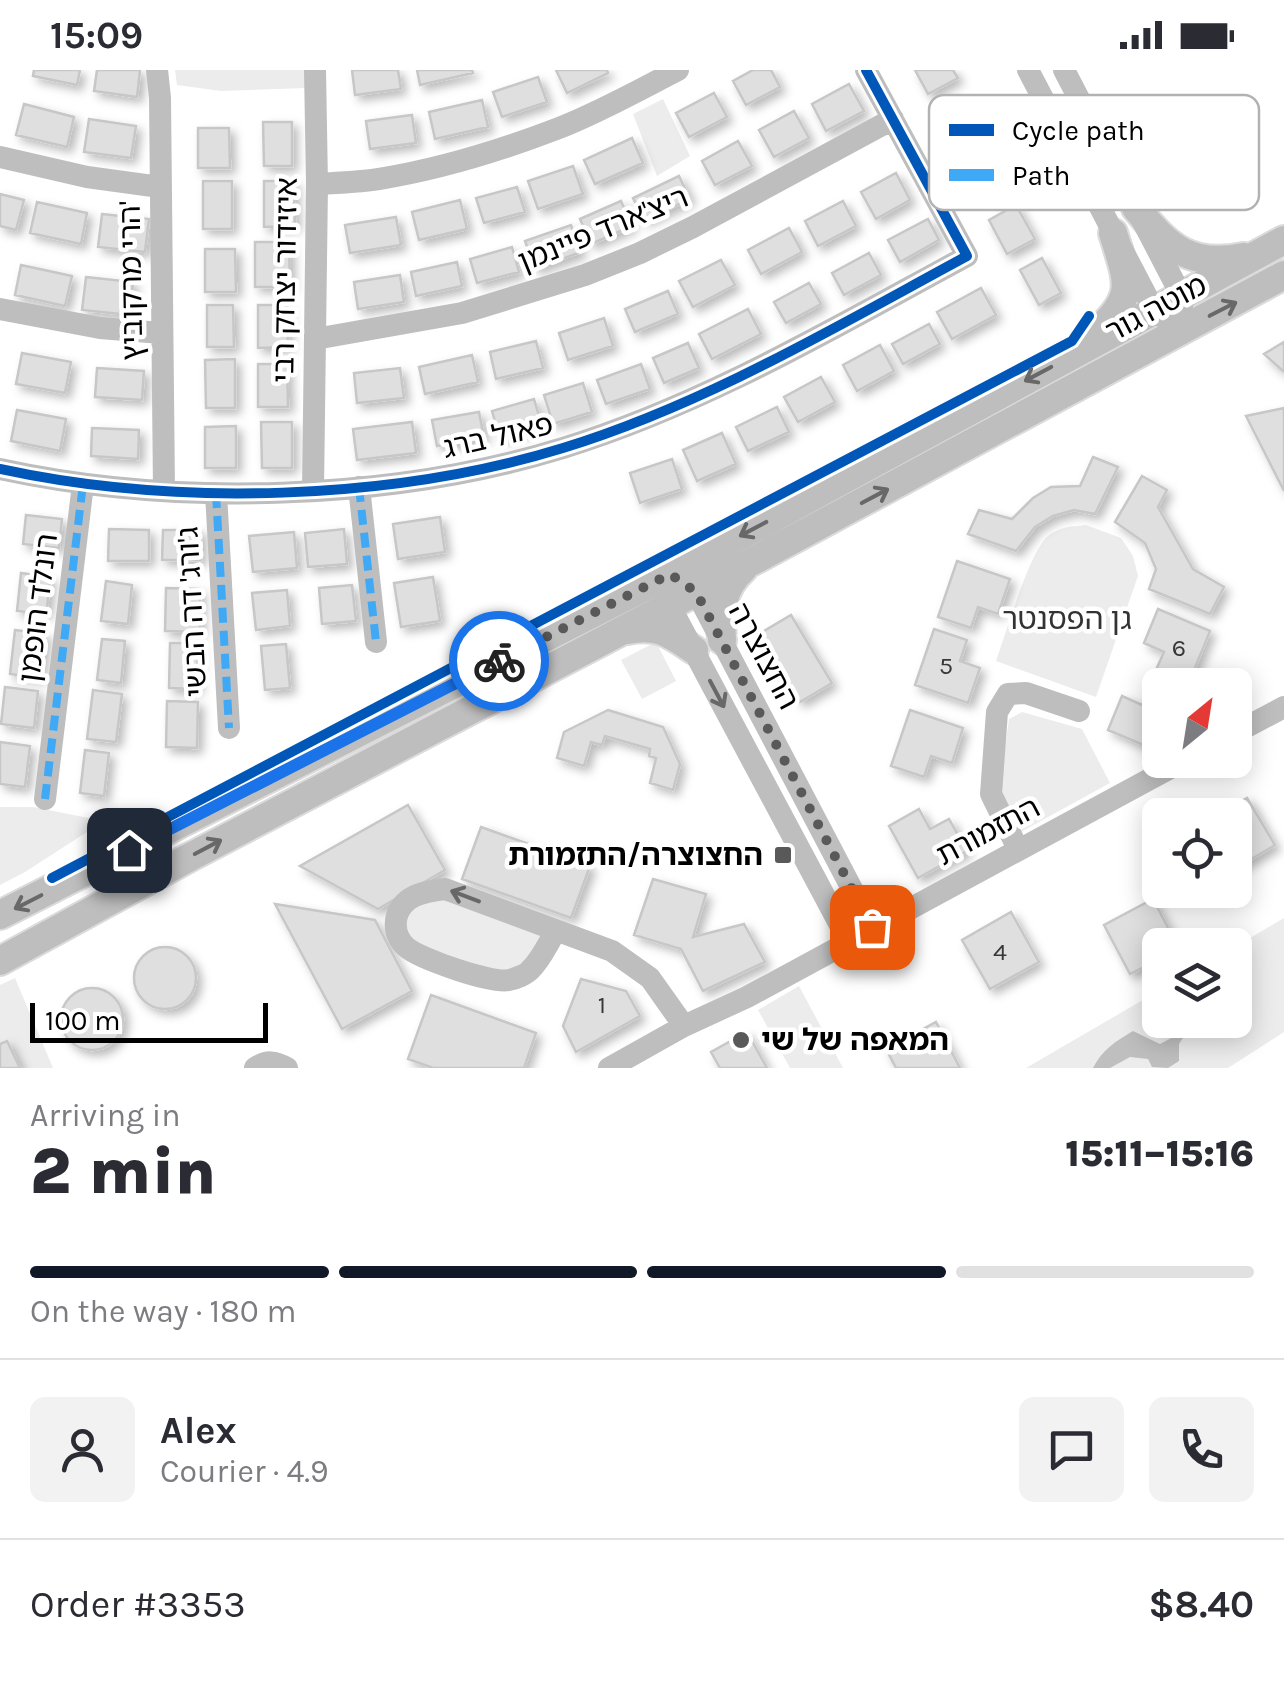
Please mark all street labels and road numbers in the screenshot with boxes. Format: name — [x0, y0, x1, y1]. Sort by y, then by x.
street label: איזידור יצחק רבי — [265, 177, 305, 383]
street label: ריצ'ארד פיינמן — [513, 179, 693, 279]
street label: הרי מרקוביץ' — [112, 201, 150, 361]
street label: מוטה גור — [1099, 267, 1213, 349]
street label: פאול ברג — [439, 406, 557, 466]
street label: ג'ורג' דה הבשי — [170, 526, 214, 698]
street label: רונלד הופמן — [11, 531, 65, 685]
street label: החצוצרה — [721, 597, 807, 715]
street label: התזמורת — [930, 789, 1046, 873]

